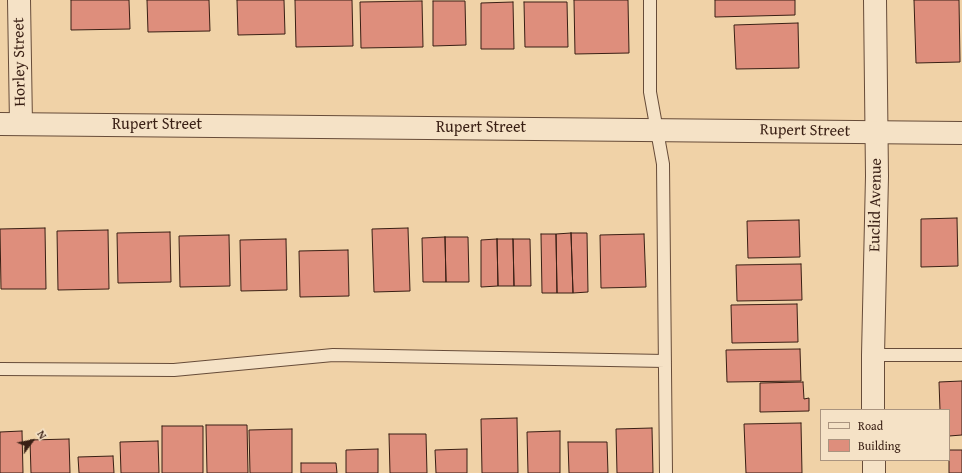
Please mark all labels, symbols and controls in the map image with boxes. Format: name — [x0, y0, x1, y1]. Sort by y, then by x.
street label: Horley Street — [10, 17, 30, 107]
street label: Rupert Street — [112, 115, 202, 135]
street label: Rupert Street — [436, 118, 526, 138]
street label: Rupert Street — [760, 121, 850, 141]
street label: Euclid Avenue — [866, 158, 886, 252]
legend — [820, 409, 950, 461]
text: Road — [858, 417, 883, 434]
north arrow — [12, 421, 52, 461]
text: N — [33, 427, 51, 442]
text: Building — [858, 437, 901, 454]

